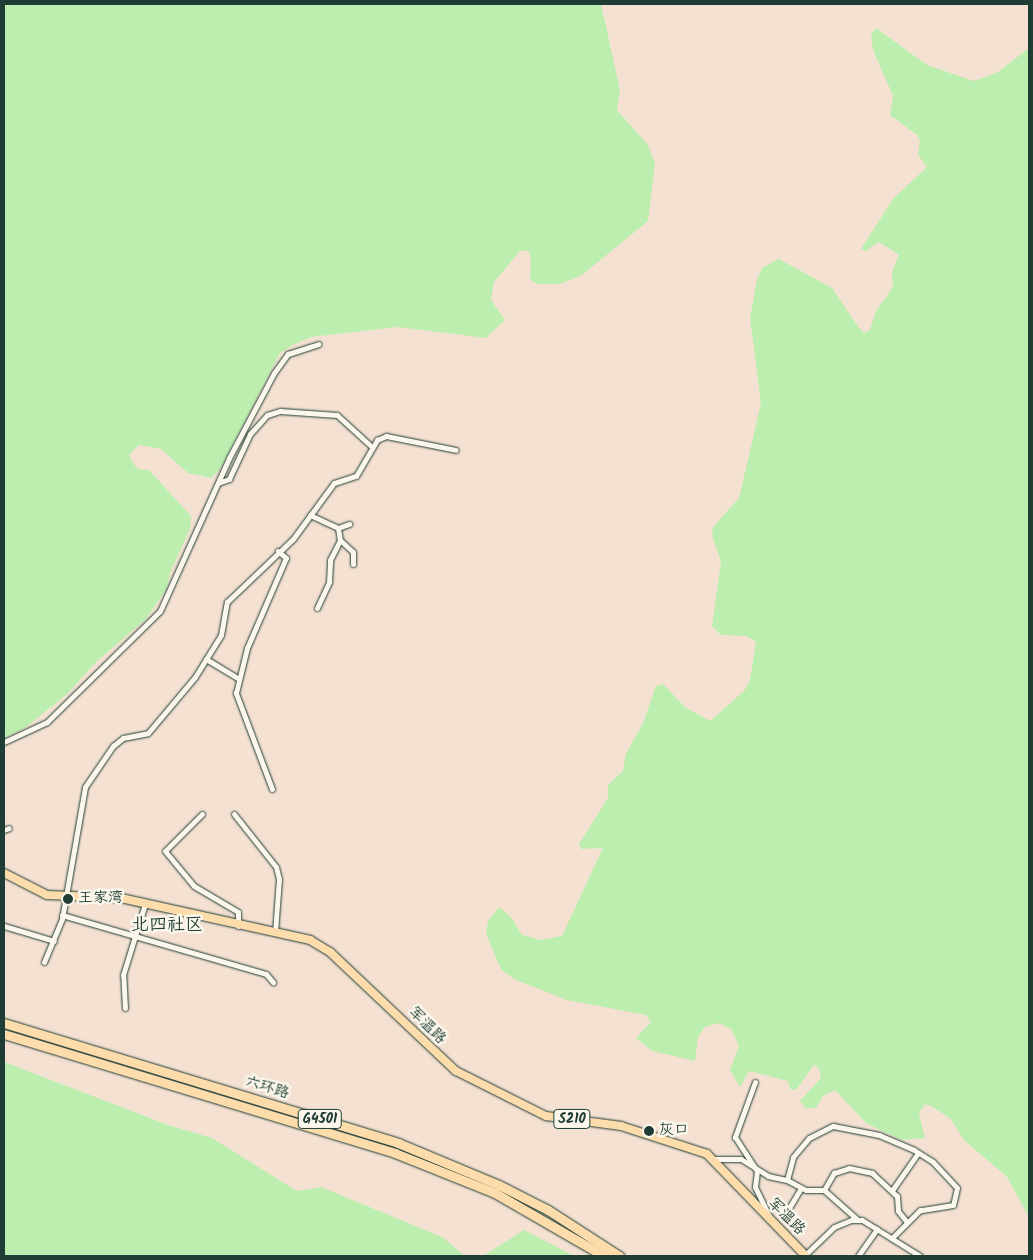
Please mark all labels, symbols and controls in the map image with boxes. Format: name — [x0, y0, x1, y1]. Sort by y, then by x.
place label: 王家湾 — [78, 890, 123, 908]
marker: 王家湾 — [62, 893, 74, 905]
district label: 北四社区 — [131, 915, 203, 937]
street label: 军温路 — [405, 1004, 449, 1048]
street label: 六环路 — [243, 1073, 291, 1103]
road number: G4501 — [298, 1108, 342, 1130]
road number: S210 — [553, 1108, 591, 1130]
place label: 灰口 — [659, 1122, 689, 1140]
marker: 灰口 — [643, 1125, 655, 1137]
street label: 军温路 — [764, 1195, 808, 1239]

